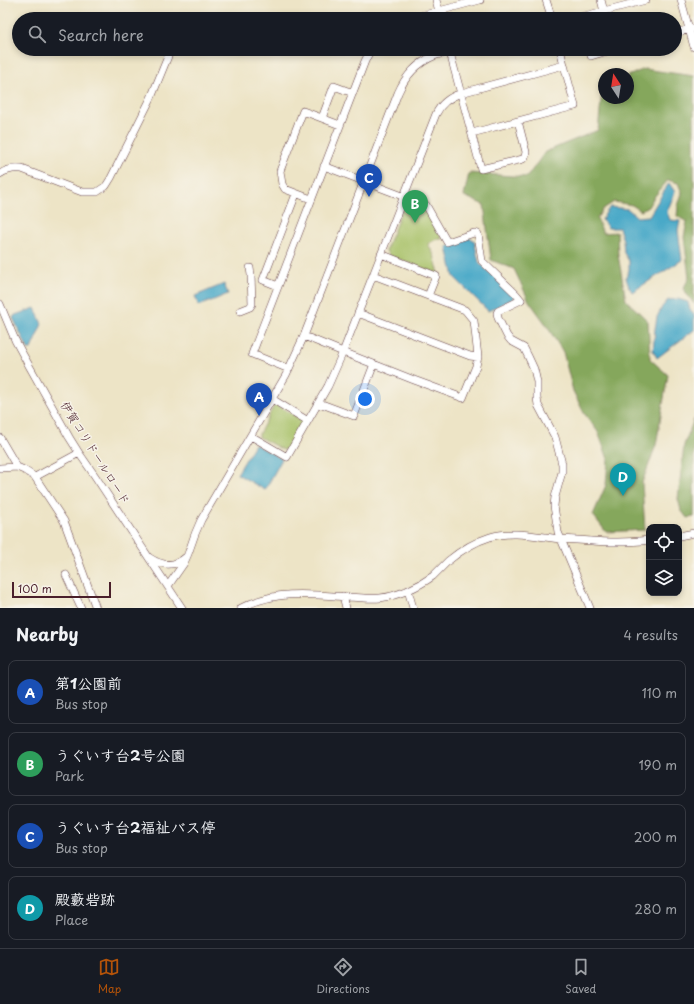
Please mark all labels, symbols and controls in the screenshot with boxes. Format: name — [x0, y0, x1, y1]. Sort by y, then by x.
search box — [12, 12, 682, 56]
icon: search — [26, 23, 48, 45]
text: Search here — [58, 23, 144, 46]
north arrow — [598, 68, 634, 104]
pin: C — [356, 164, 382, 197]
pin: B — [402, 190, 428, 223]
pin: A — [246, 383, 272, 416]
your location — [355, 389, 375, 409]
street label: 伊賀コリドールロード — [57, 397, 135, 508]
pin: D — [610, 463, 636, 496]
map controls — [646, 524, 682, 596]
button: locate — [646, 524, 682, 560]
button: layers — [646, 560, 682, 596]
scale bar — [12, 580, 111, 599]
text: 100 m — [18, 580, 52, 597]
text: Nearby — [16, 621, 78, 647]
text: 4 results — [624, 625, 678, 644]
text: 第1公園前 — [55, 671, 122, 694]
text: A — [25, 683, 35, 702]
text: 110 m — [642, 683, 677, 702]
text: Bus stop — [55, 694, 108, 713]
text: うぐいす台2号公園 — [55, 743, 186, 766]
text: B — [26, 755, 34, 774]
text: 190 m — [638, 755, 677, 774]
text: Park — [55, 766, 84, 785]
text: うぐいす台2福祉バス停 — [55, 815, 216, 838]
text: C — [25, 827, 35, 846]
text: 200 m — [634, 827, 677, 846]
text: Bus stop — [55, 838, 108, 857]
text: 殿藪砦跡 — [55, 887, 115, 910]
text: D — [25, 899, 35, 918]
text: 280 m — [635, 899, 677, 918]
text: Place — [55, 910, 88, 929]
tab: Map — [98, 956, 121, 997]
tab: Directions — [316, 956, 370, 997]
tab: Saved — [565, 956, 596, 997]

